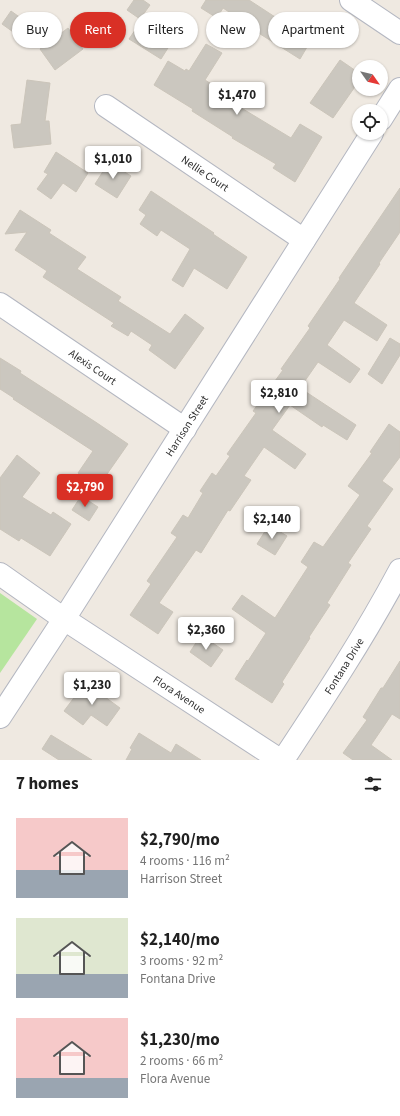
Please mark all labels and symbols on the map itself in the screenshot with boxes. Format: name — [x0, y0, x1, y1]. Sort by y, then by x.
north arrow — [352, 60, 388, 96]
pin: $1,470 — [204, 82, 270, 116]
pin: $1,010 — [80, 146, 146, 180]
street label: Nellie Court — [179, 152, 232, 195]
street label: Alexis Court — [66, 345, 120, 388]
pin: $2,810 — [246, 380, 312, 414]
street label: Harrison Street — [162, 392, 212, 459]
pin: $2,790 — [52, 474, 118, 508]
pin: $2,140 — [239, 506, 305, 540]
pin: $2,360 — [173, 617, 239, 651]
street label: Fontana Drive — [321, 634, 367, 697]
pin: $1,230 — [59, 672, 125, 706]
street label: Flora Avenue — [150, 672, 209, 717]

